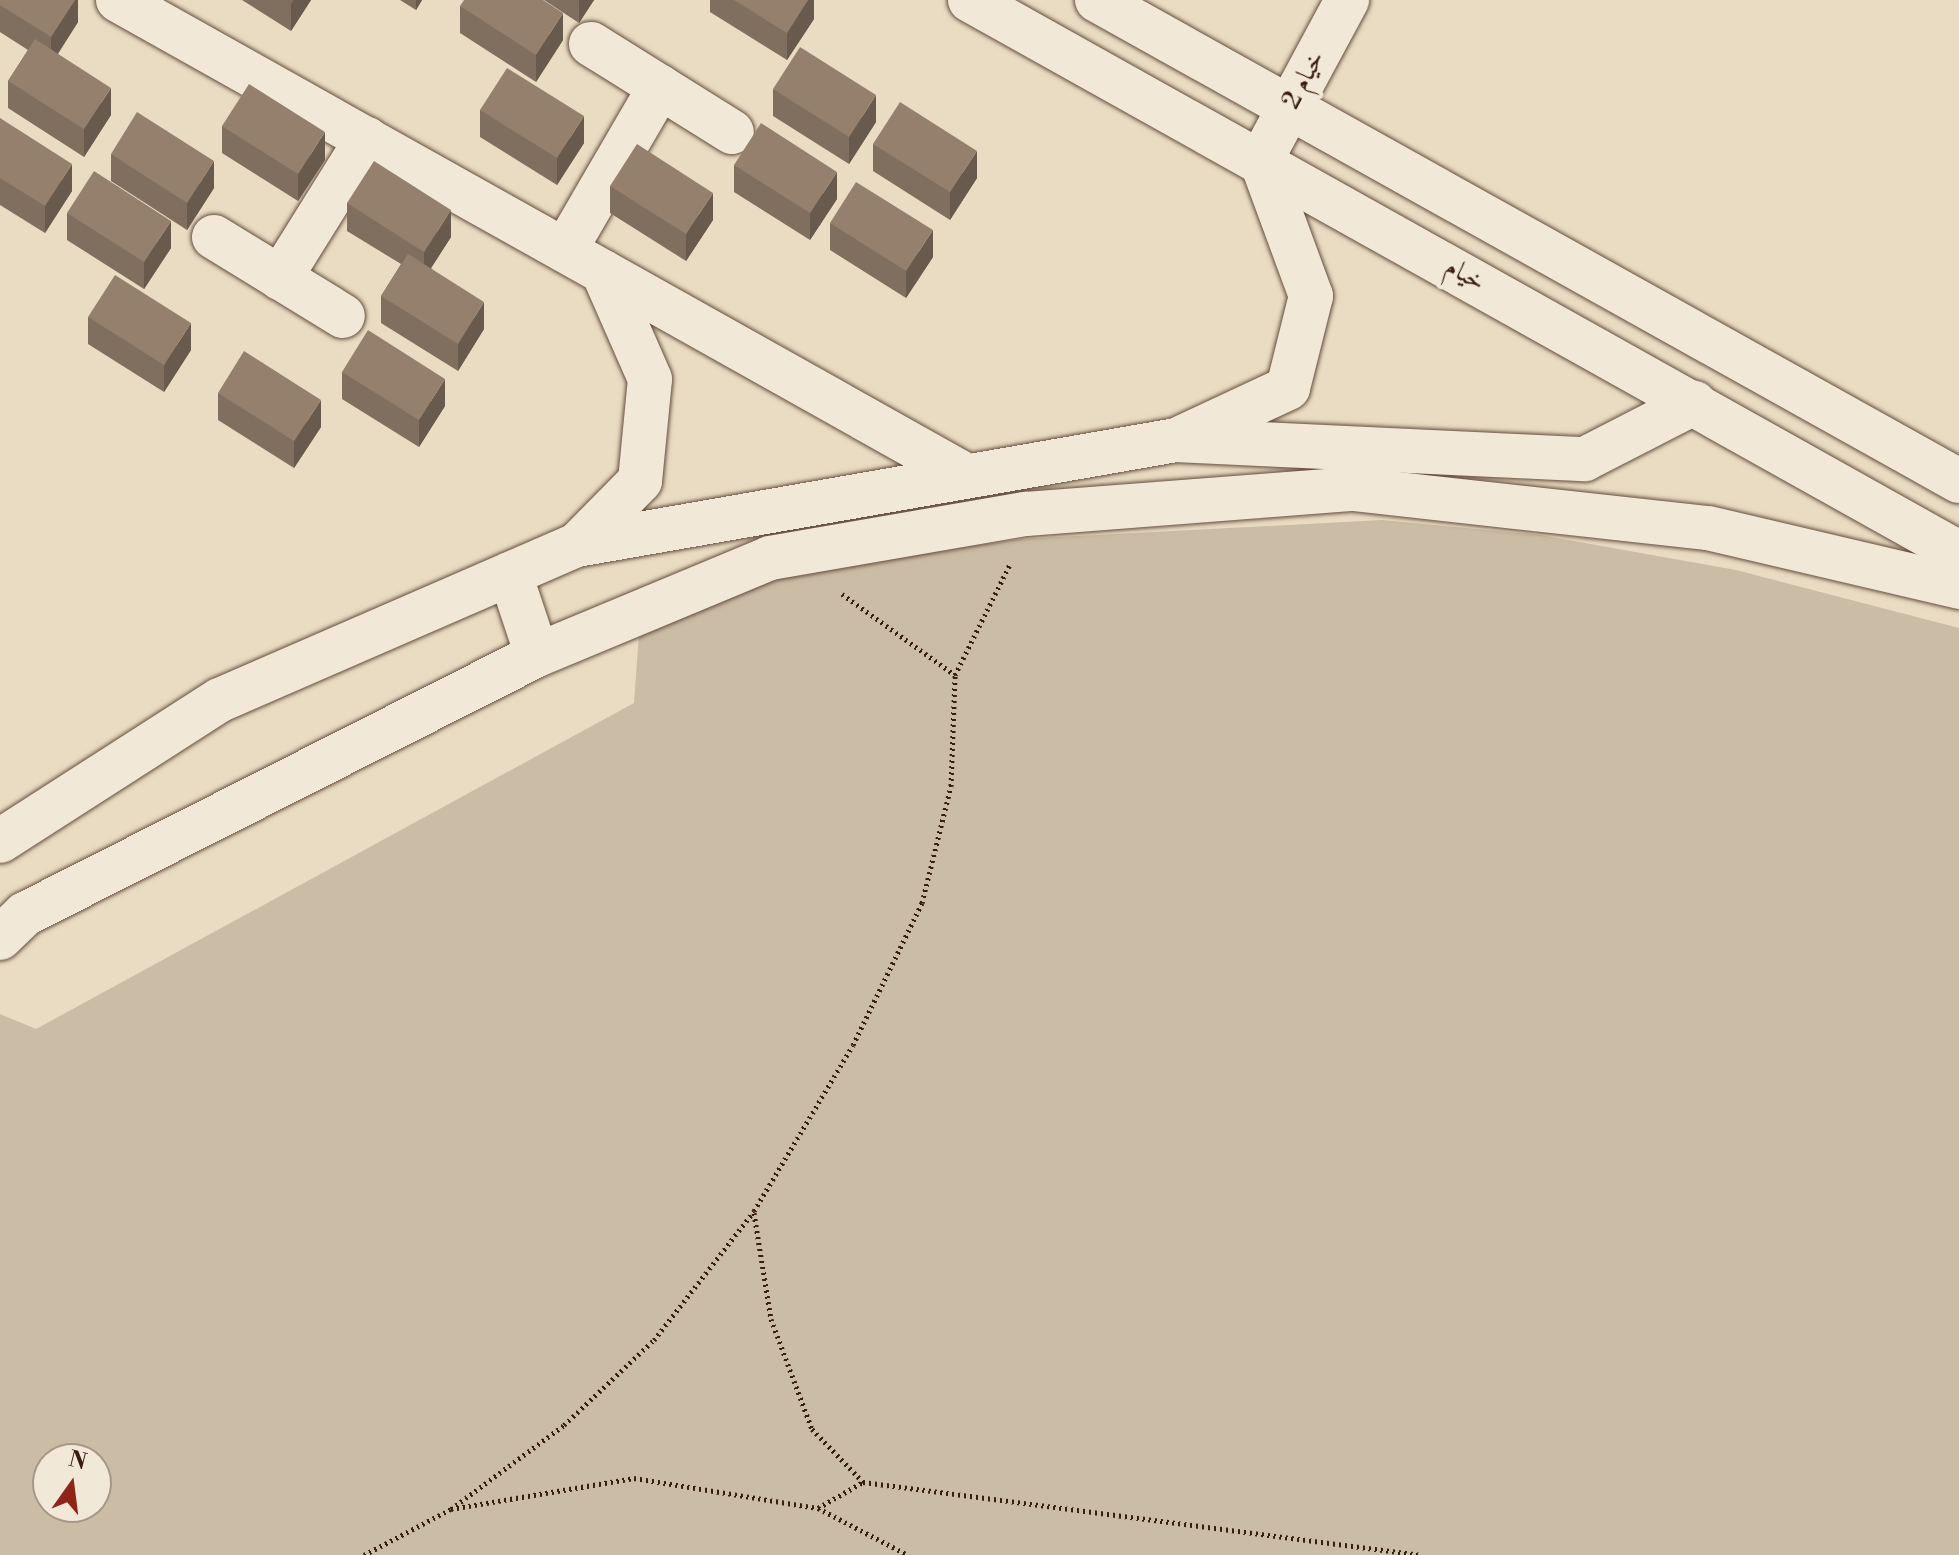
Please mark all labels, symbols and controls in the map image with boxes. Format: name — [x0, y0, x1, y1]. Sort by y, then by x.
street label: خیام 2 — [1276, 46, 1332, 114]
street label: خیام — [1439, 251, 1491, 299]
north arrow — [32, 1443, 112, 1523]
text: N — [66, 1446, 89, 1476]

